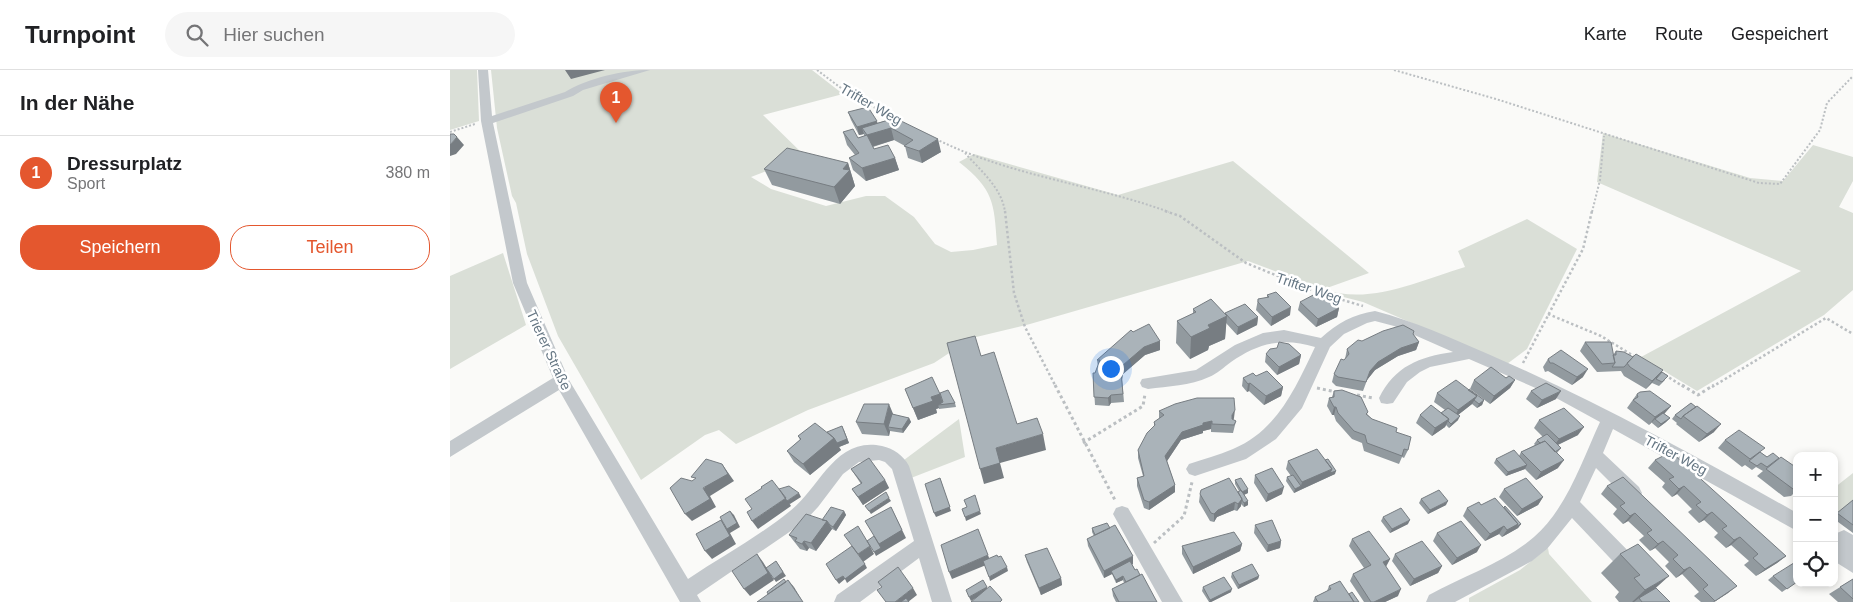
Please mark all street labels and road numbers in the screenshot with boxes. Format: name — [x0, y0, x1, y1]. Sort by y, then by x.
street label: Trifter Weg — [837, 80, 905, 128]
street label: Trifter Weg — [1274, 269, 1344, 307]
street label: Trierer Straße — [523, 307, 575, 393]
street label: Trifter Weg — [1642, 432, 1710, 478]

